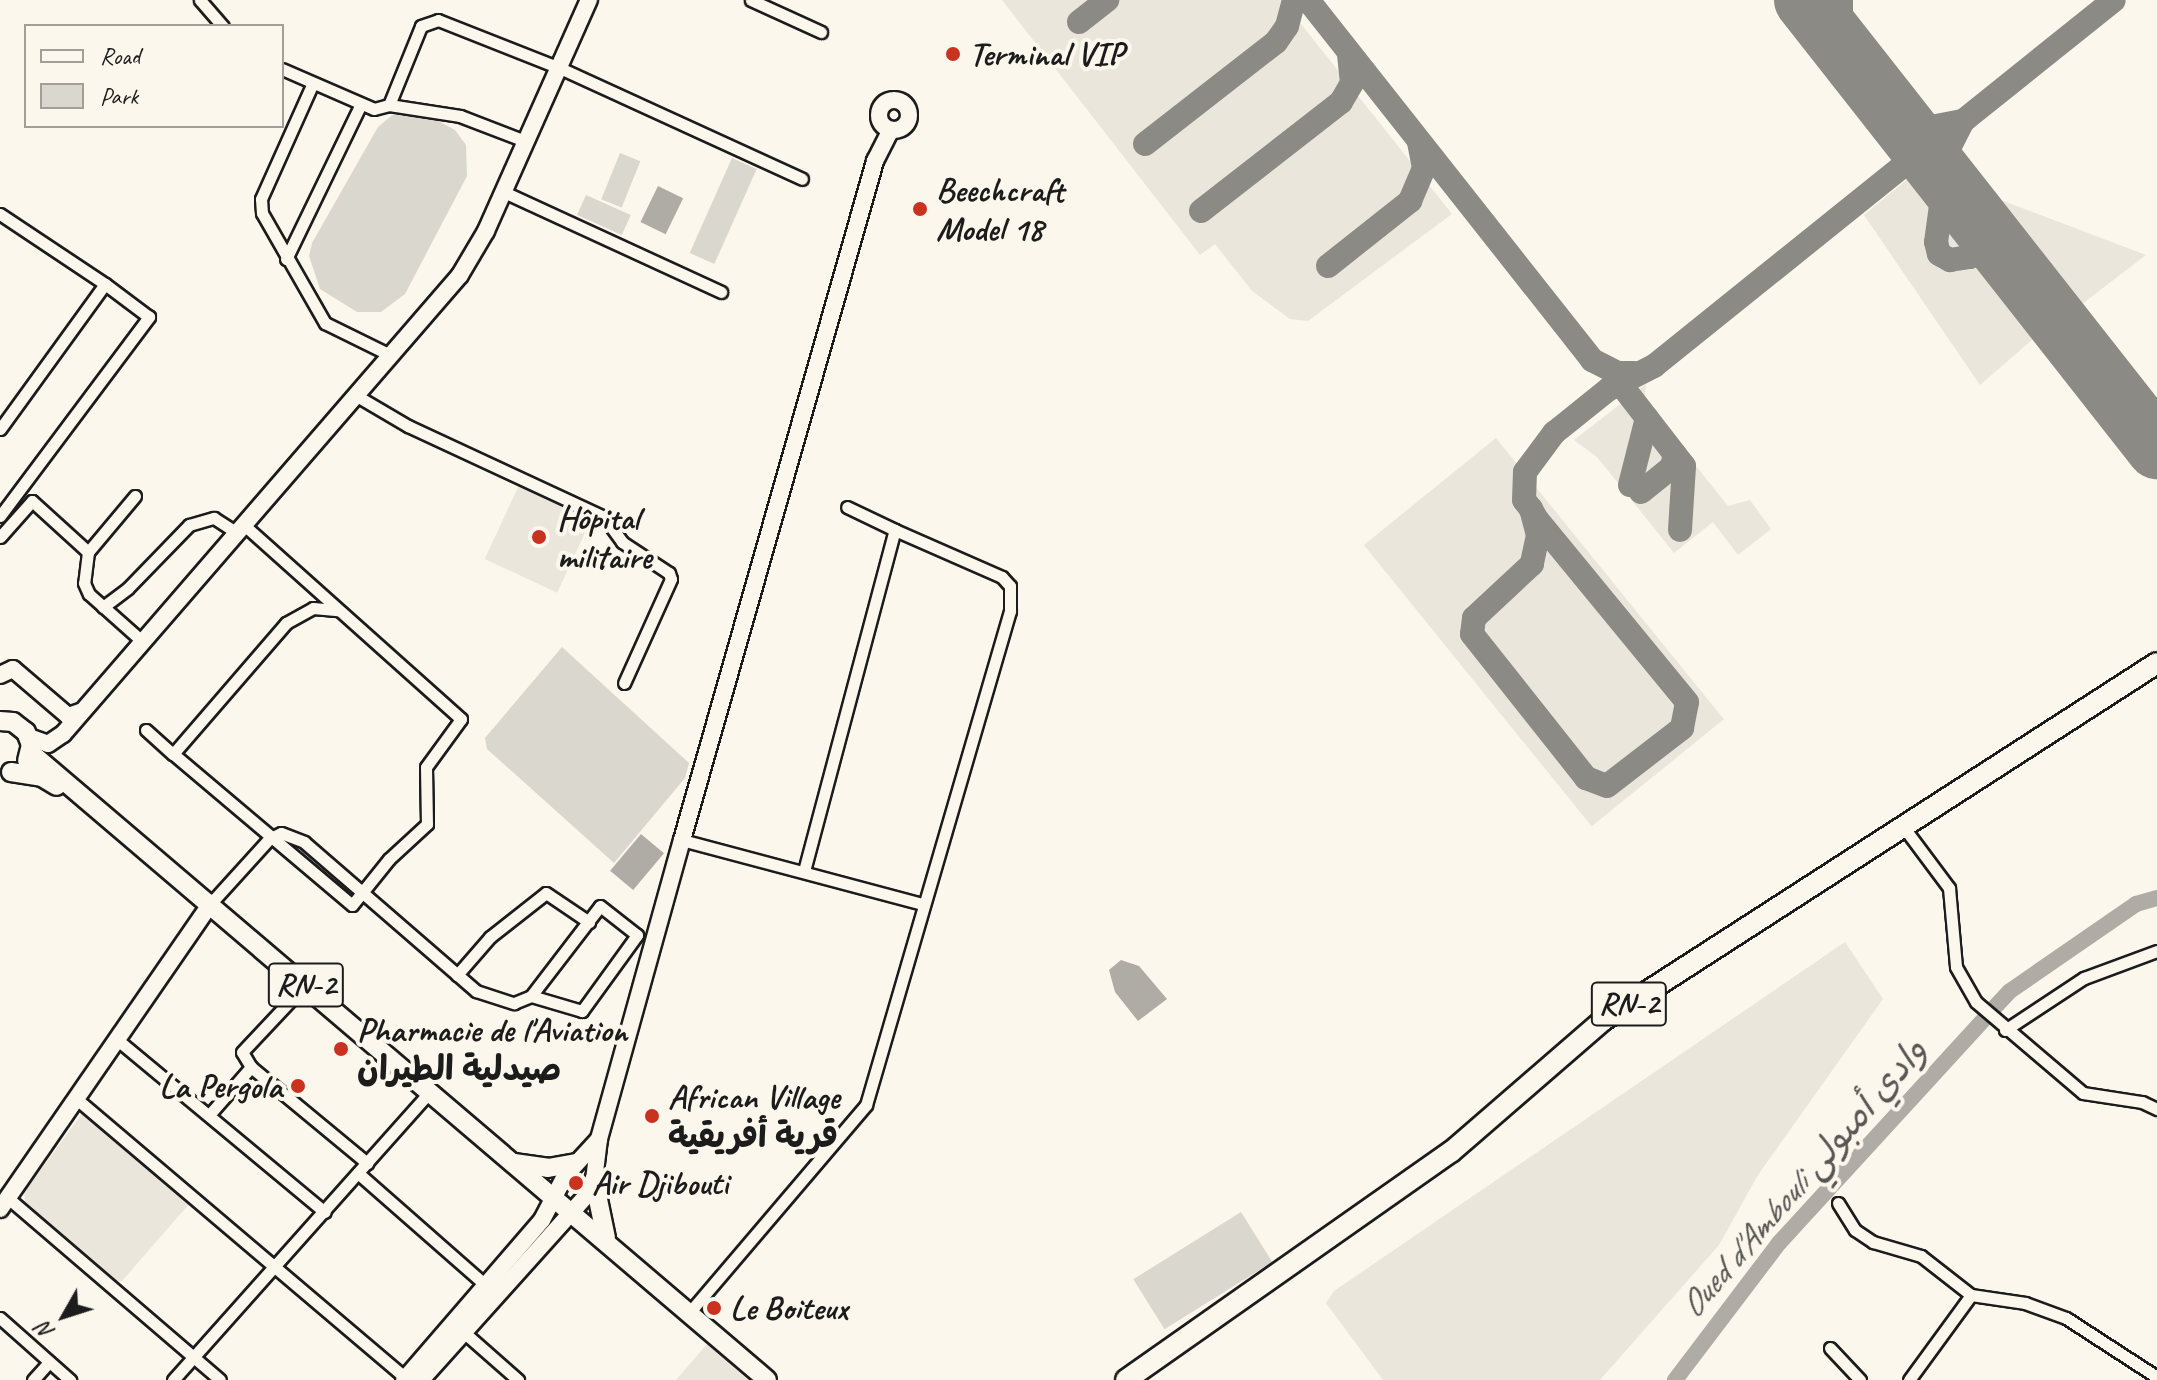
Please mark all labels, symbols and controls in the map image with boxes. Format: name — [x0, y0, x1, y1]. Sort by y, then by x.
legend — [24, 24, 284, 128]
place label: Terminal VIP — [969, 34, 1123, 74]
text: Road — [100, 41, 140, 71]
marker: Terminal VIP — [944, 45, 962, 63]
text: Park — [100, 81, 138, 111]
place label: Beechcraft Model 18 — [936, 169, 1064, 248]
marker: Beechcraft Model 18 — [911, 200, 929, 218]
place label: Hôpital militaire — [557, 497, 651, 576]
marker: Hôpital militaire — [528, 526, 550, 548]
road number: RN-2 — [266, 957, 346, 1013]
road number: RN-2 — [1589, 976, 1669, 1032]
place label: Pharmacie de l'Aviation صيدلية الطيران — [357, 1009, 627, 1088]
water label: Oued d'Ambouli وادي أمبولي — [1670, 1029, 1936, 1327]
marker: Pharmacie de l'Aviation صيدلية الطيران — [332, 1040, 350, 1058]
place label: La Pergola — [160, 1066, 282, 1106]
place label: African Village قرية أفريقية — [668, 1076, 838, 1156]
marker: La Pergola — [289, 1077, 307, 1095]
marker: African Village قرية أفريقية — [643, 1107, 661, 1125]
place label: Air Djibouti — [592, 1163, 728, 1203]
marker: Air Djibouti — [567, 1174, 585, 1192]
north arrow — [24, 1276, 104, 1356]
place label: Le Boiteux — [730, 1288, 848, 1328]
marker: Le Boiteux — [705, 1299, 723, 1317]
text: N — [30, 1317, 61, 1345]

